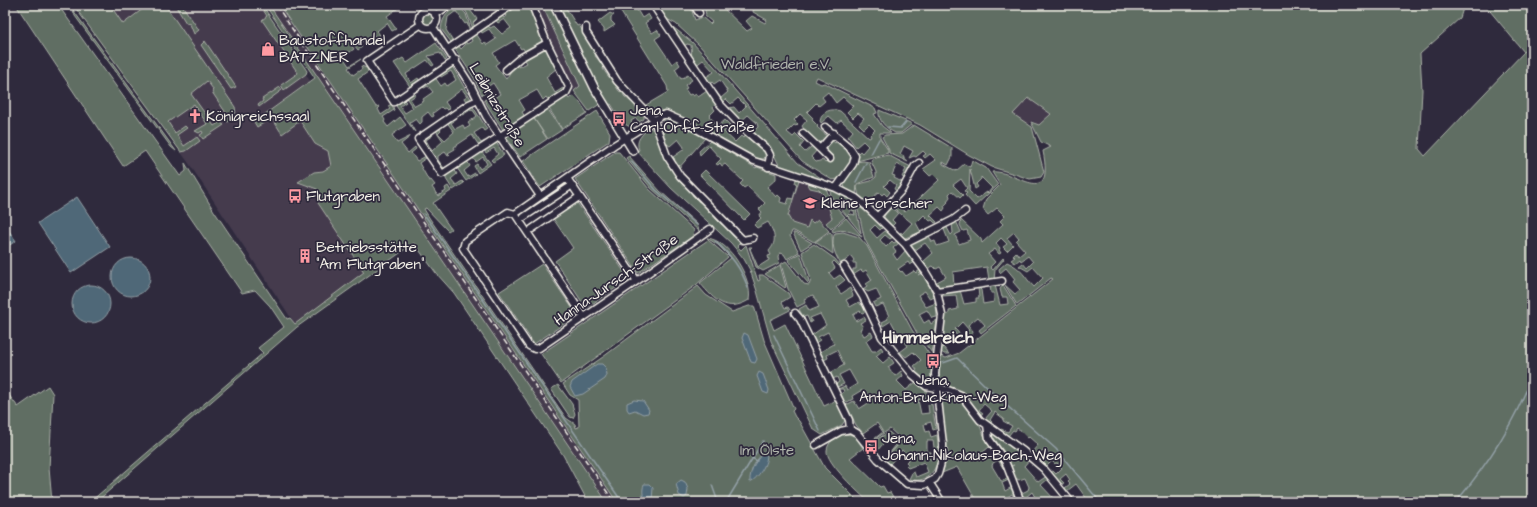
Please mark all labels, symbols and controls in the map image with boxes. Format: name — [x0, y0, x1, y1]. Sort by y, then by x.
place label: Baustoffhandel BATZNER — [279, 30, 385, 68]
shop icon: Baustoffhandel BATZNER — [260, 41, 276, 57]
park label: Waldfrieden e.V. — [721, 54, 831, 75]
street label: Leibnizstraße — [464, 59, 530, 151]
place label: Jena, Carl-Orff-Straße — [630, 100, 755, 138]
place label: Königreichssaal — [206, 106, 309, 128]
church icon: Königreichssaal — [187, 108, 203, 124]
bus stop icon: Jena, Carl-Orff-Straße — [611, 111, 627, 127]
place label: Flutgraben — [306, 186, 381, 208]
bus stop icon: Flutgraben — [287, 188, 303, 204]
place label: Kleine Forscher — [821, 193, 932, 214]
school or university icon: Kleine Forscher — [802, 195, 818, 211]
street label: Hanna-Jursch-Straße — [550, 229, 682, 331]
place label: Betriebsstätte "Am Flutgraben" — [316, 237, 425, 276]
building icon: Betriebsstätte "Am Flutgraben" — [297, 248, 313, 264]
district label: Himmelreich — [882, 326, 974, 350]
bus stop icon: Jena, Anton-Bruckner-Weg — [925, 353, 941, 369]
place label: Jena, Anton-Bruckner-Weg — [859, 370, 1007, 409]
place label: Jena, Johann-Nikolaus-Bach-Weg — [882, 428, 1062, 467]
bus stop icon: Jena, Johann-Nikolaus-Bach-Weg — [863, 439, 879, 455]
park label: Im Ölste — [740, 440, 794, 461]

